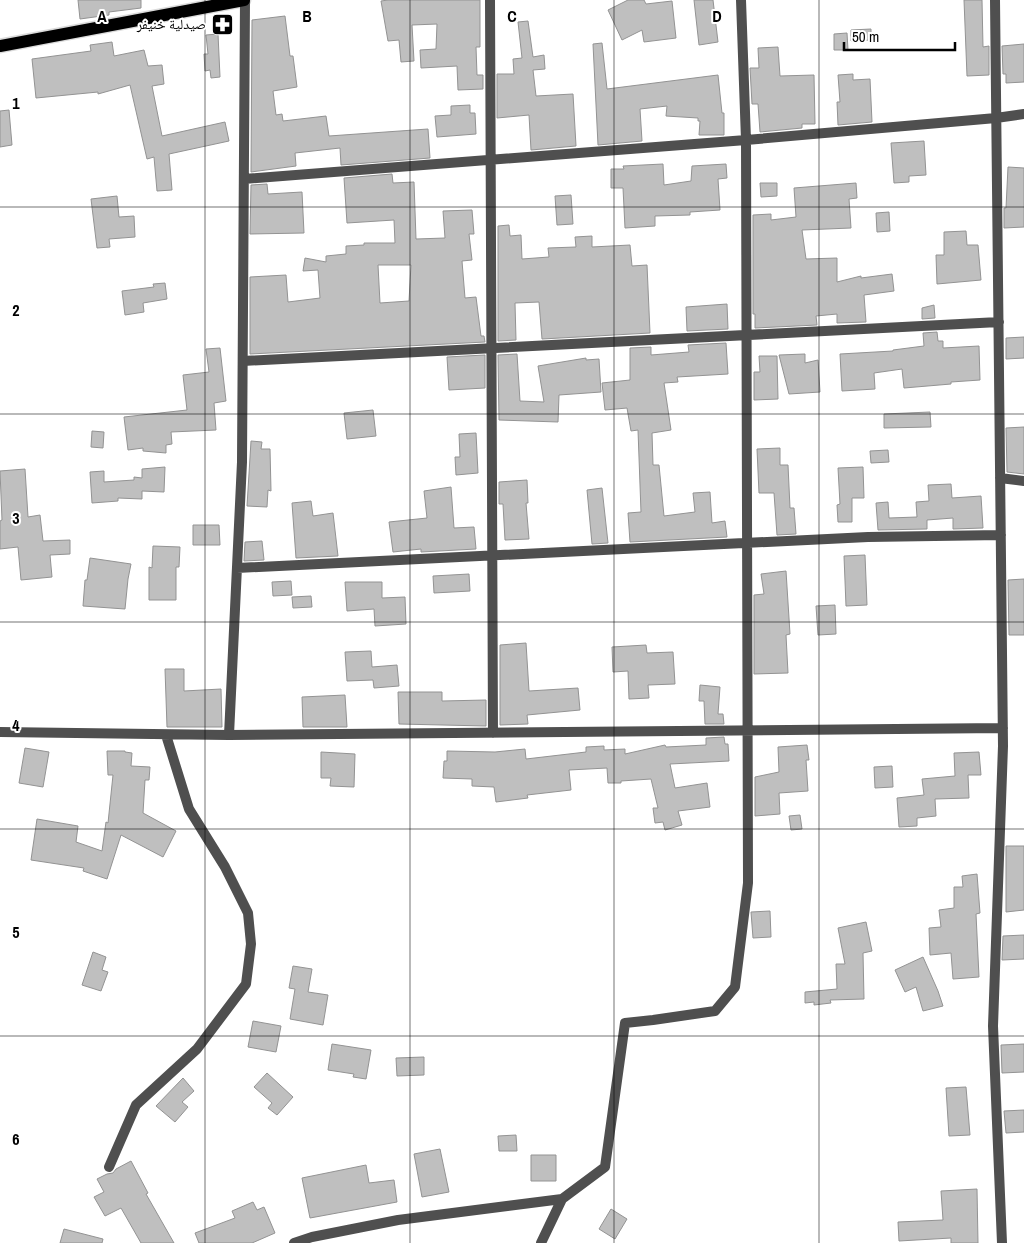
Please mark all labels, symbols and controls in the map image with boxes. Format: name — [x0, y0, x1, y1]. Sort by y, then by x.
text: A — [97, 5, 107, 27]
text: B — [302, 5, 312, 27]
text: C — [507, 5, 517, 27]
text: D — [712, 5, 722, 27]
pharmacy icon: صيدلية خنيفر — [210, 12, 234, 36]
place label: صيدلية خنيفر — [136, 15, 206, 33]
scale bar — [844, 20, 955, 52]
text: 50 m — [852, 26, 879, 47]
text: 1 — [12, 92, 20, 114]
text: 2 — [12, 299, 20, 321]
text: 3 — [12, 507, 20, 529]
text: 4 — [12, 714, 20, 736]
text: 5 — [12, 921, 20, 943]
text: 6 — [12, 1128, 20, 1150]

